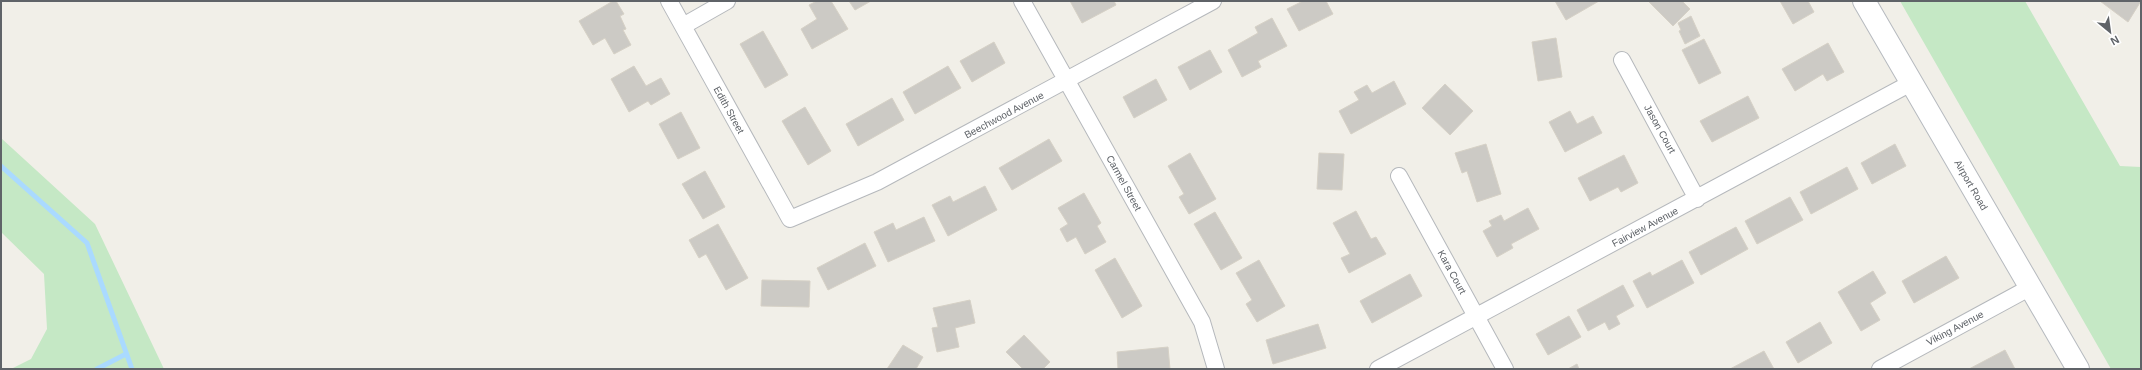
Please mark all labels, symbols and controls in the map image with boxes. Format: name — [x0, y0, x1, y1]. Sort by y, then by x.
north arrow — [2090, 12, 2130, 52]
text: N — [2108, 34, 2121, 48]
street label: Edith Street — [712, 84, 747, 136]
street label: Beechwood Avenue — [962, 89, 1046, 141]
street label: Jason Court — [1642, 103, 1678, 155]
street label: Carmel Street — [1104, 153, 1144, 213]
street label: Airport Road — [1952, 158, 1990, 212]
street label: Fairview Avenue — [1610, 205, 1680, 249]
street label: Kara Court — [1435, 248, 1469, 296]
street label: Viking Avenue — [1925, 308, 1986, 348]

